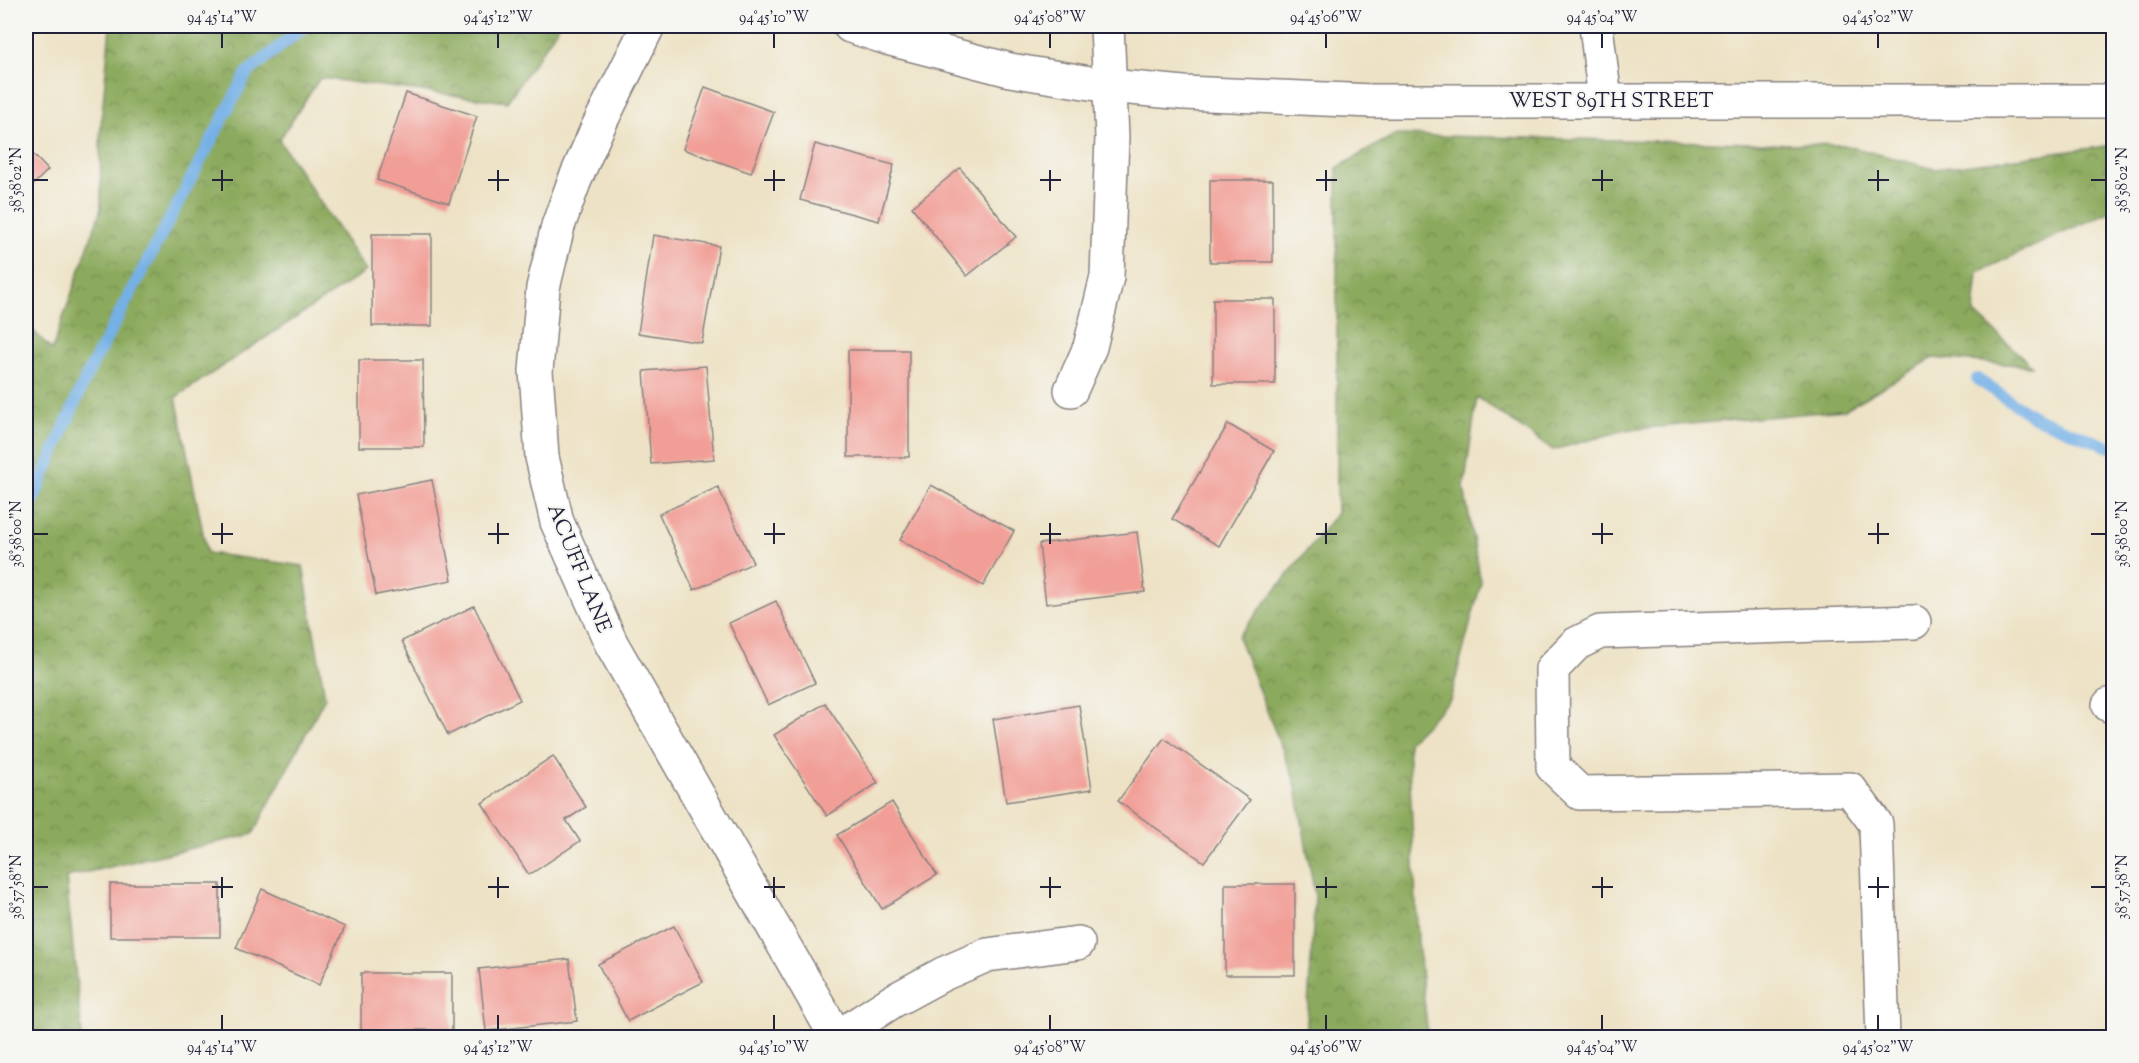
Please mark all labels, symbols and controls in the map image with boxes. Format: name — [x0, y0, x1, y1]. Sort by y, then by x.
text: 94°45'14"W — [187, 8, 257, 29]
text: 94°45'12"W — [463, 8, 533, 29]
text: 94°45'10"W — [739, 8, 809, 29]
text: 94°45'08"W — [1014, 8, 1086, 29]
text: 94°45'06"W — [1290, 8, 1362, 29]
text: 94°45'04"W — [1566, 8, 1638, 29]
text: 94°45'02"W — [1843, 8, 1914, 29]
street label: WEST 89TH STREET — [1509, 87, 1714, 117]
text: 38°58'02"N — [7, 147, 28, 213]
text: 38°58'02"N — [2113, 147, 2134, 213]
text: 38°58'00"N — [7, 500, 28, 568]
street label: ACUFF LANE — [539, 500, 618, 638]
text: 38°58'00"N — [2113, 500, 2134, 568]
text: 38°57'58"N — [7, 854, 28, 920]
text: 38°57'58"N — [2113, 854, 2134, 920]
text: 94°45'14"W — [187, 1038, 257, 1059]
text: 94°45'12"W — [463, 1038, 533, 1059]
text: 94°45'10"W — [739, 1038, 809, 1059]
text: 94°45'08"W — [1014, 1038, 1086, 1059]
text: 94°45'06"W — [1290, 1038, 1362, 1059]
text: 94°45'04"W — [1566, 1038, 1638, 1059]
text: 94°45'02"W — [1843, 1038, 1914, 1059]

